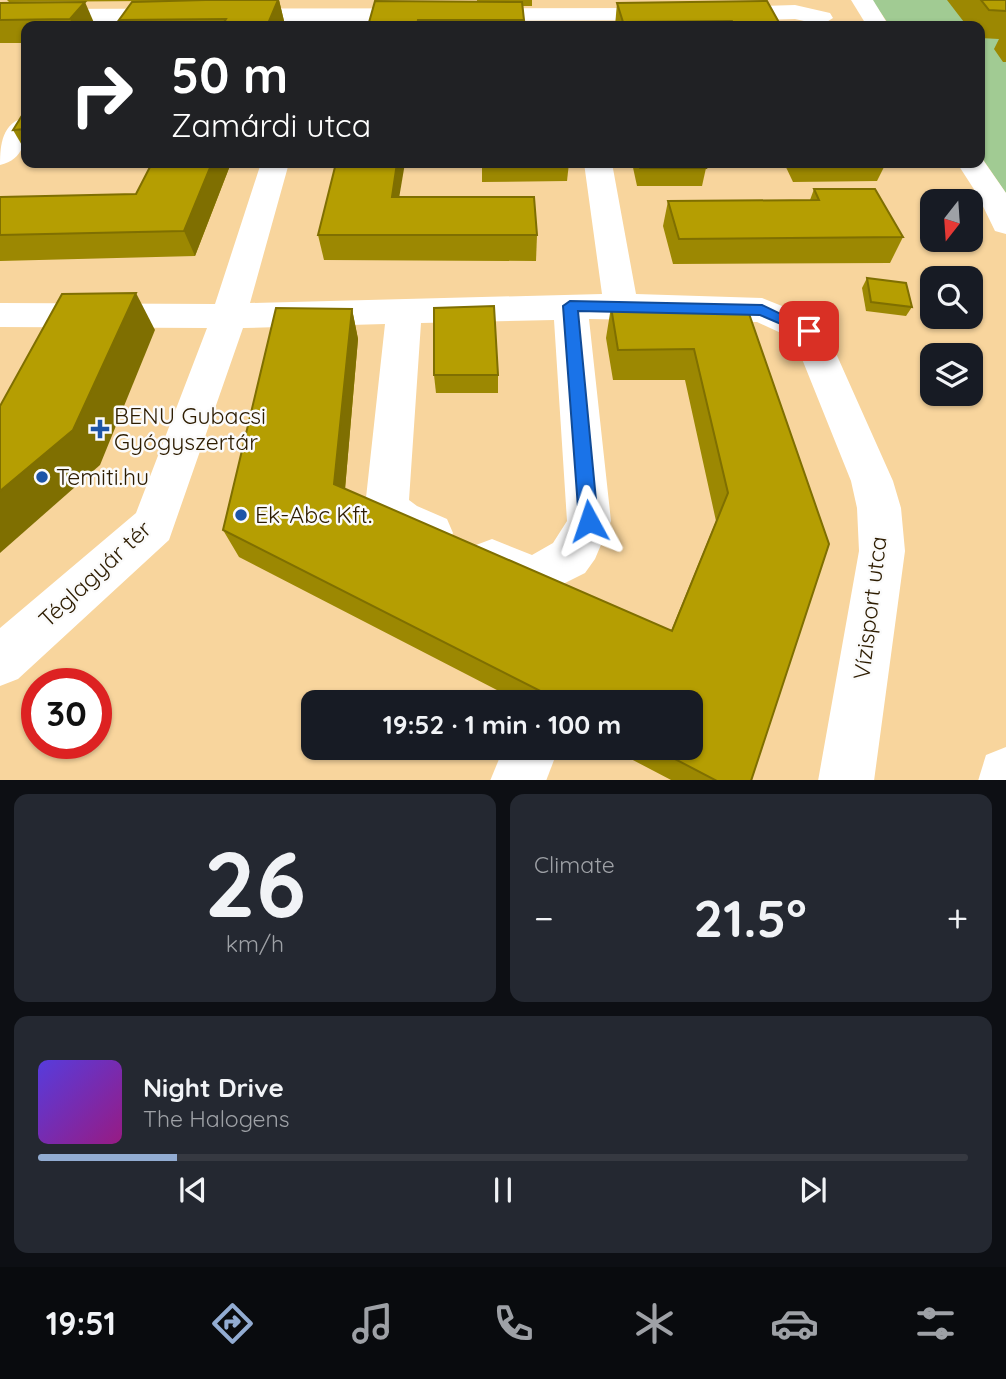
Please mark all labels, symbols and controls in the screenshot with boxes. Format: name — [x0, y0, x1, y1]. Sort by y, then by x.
text: 50 m — [171, 44, 288, 105]
icon: right — [56, 49, 147, 140]
text: Zamárdi utca — [171, 105, 371, 145]
north arrow — [920, 189, 984, 252]
map controls — [920, 189, 983, 406]
button: search — [920, 266, 983, 329]
pin — [779, 301, 839, 361]
icon: arrive — [790, 312, 828, 350]
button: layers — [920, 343, 983, 406]
place label: BENU Gubacsi Gyógyszertár — [114, 401, 266, 456]
marker: BENU Gubacsi Gyógyszertár — [92, 421, 108, 437]
place label: Temiti.hu — [56, 462, 149, 491]
marker: Temiti.hu — [34, 469, 50, 485]
position arrow — [552, 484, 626, 558]
place label: Ek-Abc Kft. — [255, 500, 372, 529]
marker: Ek-Abc Kft. — [233, 507, 249, 523]
street label: Téglagyár tér — [32, 514, 157, 633]
street label: Vízisport utca — [846, 535, 893, 681]
speed limit sign: 30 — [21, 668, 112, 759]
text: 19:52 · 1 min · 100 m — [383, 708, 621, 741]
text: 26 — [204, 826, 306, 940]
text: Climate — [534, 850, 615, 879]
text: 21.5° — [694, 885, 807, 950]
text: − — [534, 894, 554, 942]
text: + — [947, 894, 968, 942]
text: km/h — [226, 929, 284, 958]
text: Night Drive — [143, 1071, 284, 1104]
text: The Halogens — [143, 1104, 290, 1133]
icon: previous — [174, 1171, 212, 1209]
icon: pause — [484, 1171, 522, 1209]
icon: next — [794, 1171, 832, 1209]
icon: directions — [208, 1299, 257, 1348]
icon: music — [348, 1299, 397, 1348]
icon: phone — [489, 1299, 538, 1348]
icon: climate — [630, 1299, 679, 1348]
icon: car — [770, 1299, 819, 1348]
icon: filters — [911, 1299, 960, 1348]
text: 19:51 — [46, 1303, 116, 1343]

